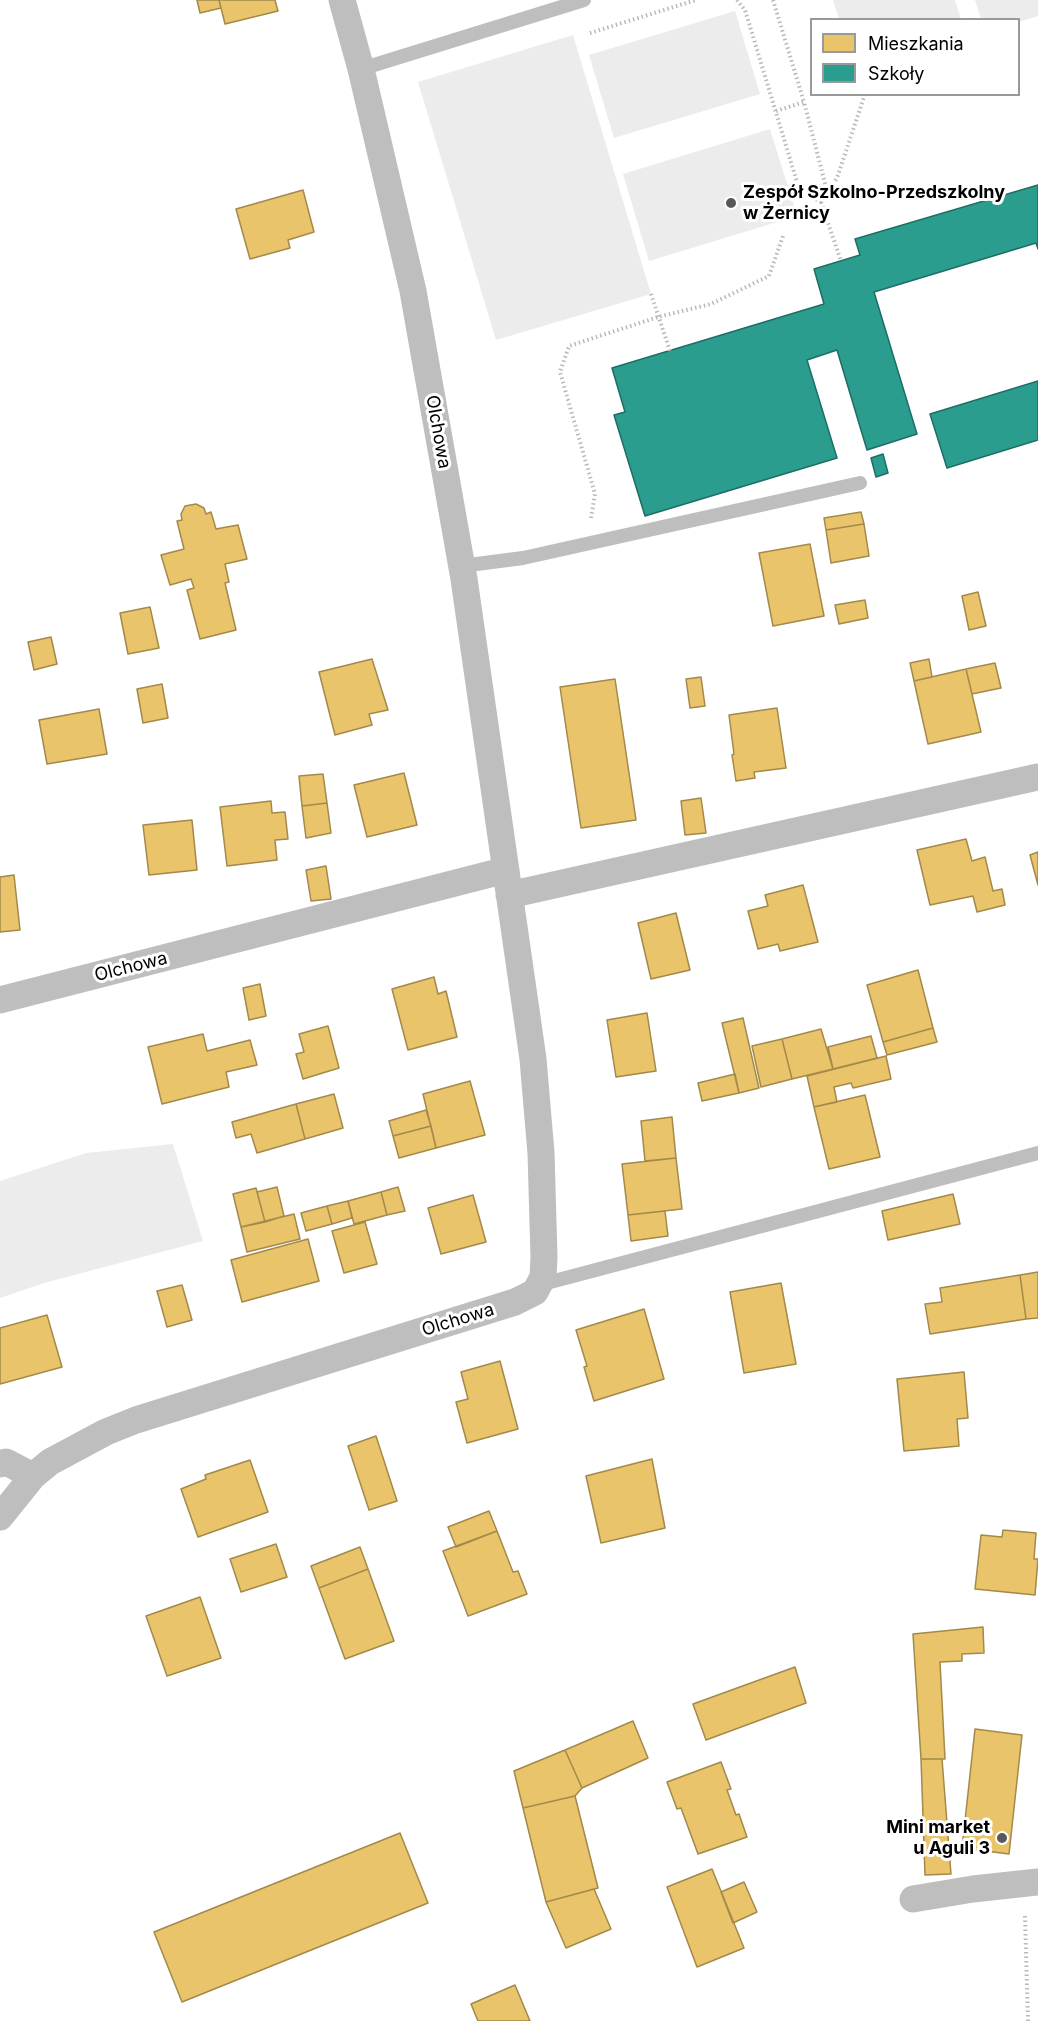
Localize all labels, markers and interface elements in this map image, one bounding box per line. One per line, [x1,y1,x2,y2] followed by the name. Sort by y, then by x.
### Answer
[810,18,1020,96] legend
[868,33,964,54] text: Mieszkania
[868,63,924,84] text: Szkoły
[743,182,1005,224] place label: Zespół Szkolno-Przedszkolny w Żernicy
[724,196,738,210] marker: Zespół Szkolno-Przedszkolny w Żernicy
[421,394,455,470] street label: Olchowa
[92,948,170,986] street label: Olchowa
[419,1299,497,1341] street label: Olchowa
[886,1817,990,1860] place label: Mini market u Aguli 3
[995,1831,1009,1845] marker: Mini market u Aguli 3

